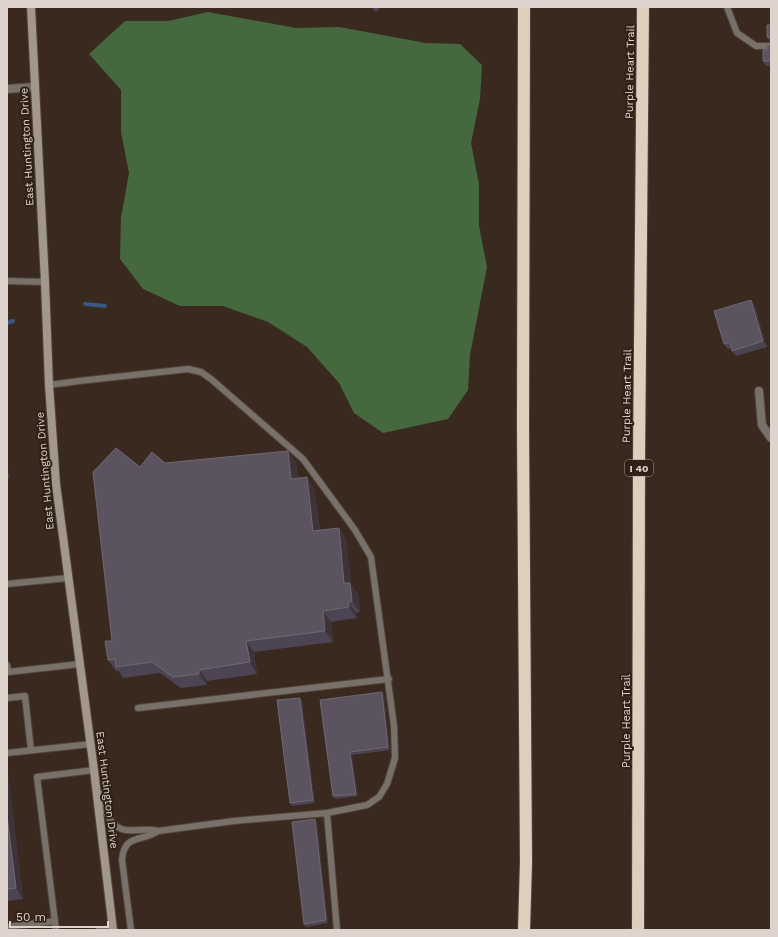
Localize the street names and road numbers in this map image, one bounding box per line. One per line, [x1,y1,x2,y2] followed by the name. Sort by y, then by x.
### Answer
[623,24,637,119] street label: Purple Heart Trail
[17,88,37,206] street label: East Huntington Drive
[620,348,634,443] street label: Purple Heart Trail
[33,412,57,530] street label: East Huntington Drive
[625,460,653,476] road number: I 40
[620,673,633,768] street label: Purple Heart Trail
[93,731,121,849] street label: East Huntington Drive

